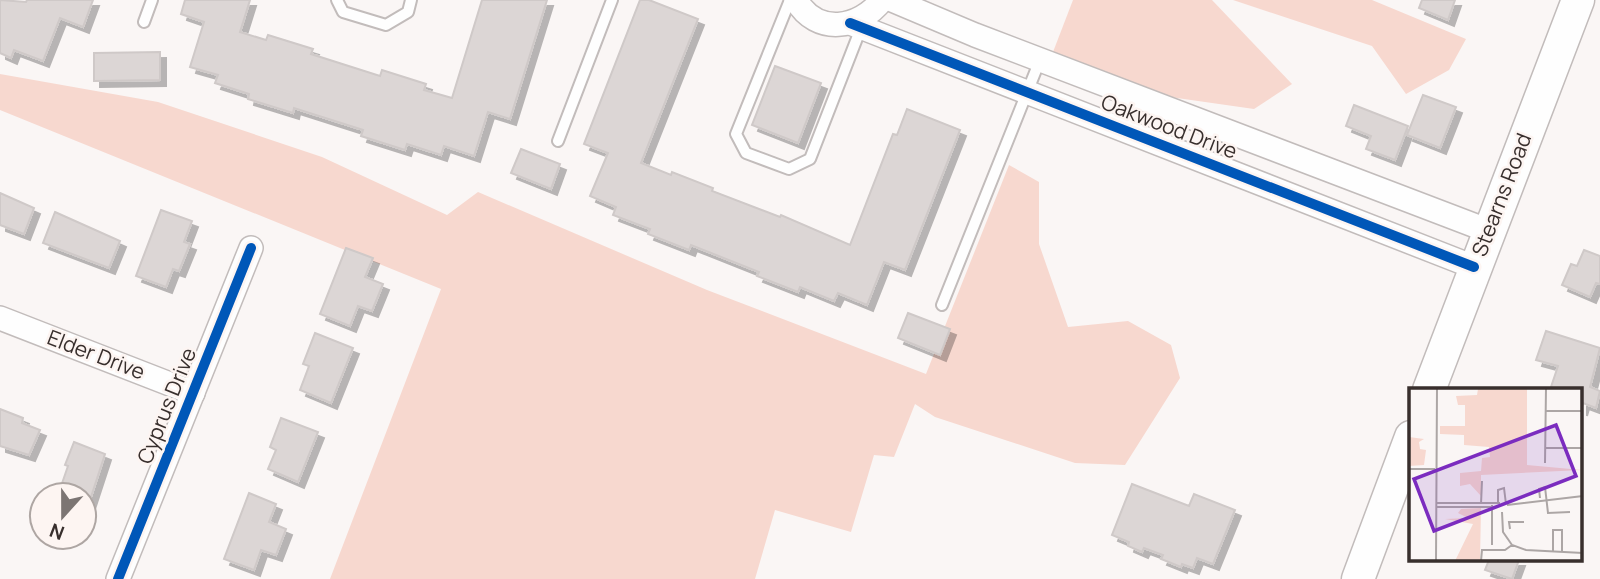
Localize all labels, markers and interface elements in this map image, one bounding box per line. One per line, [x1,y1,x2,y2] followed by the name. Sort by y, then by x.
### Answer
[1097,87,1241,165] street label: Oakwood Drive
[1465,129,1537,260] street label: Stearns Road
[44,323,149,385] street label: Elder Drive
[130,343,202,468] street label: Cyprus Drive
[1409,388,1582,562] inset map
[28,481,98,551] north arrow
[46,517,68,546] text: N

